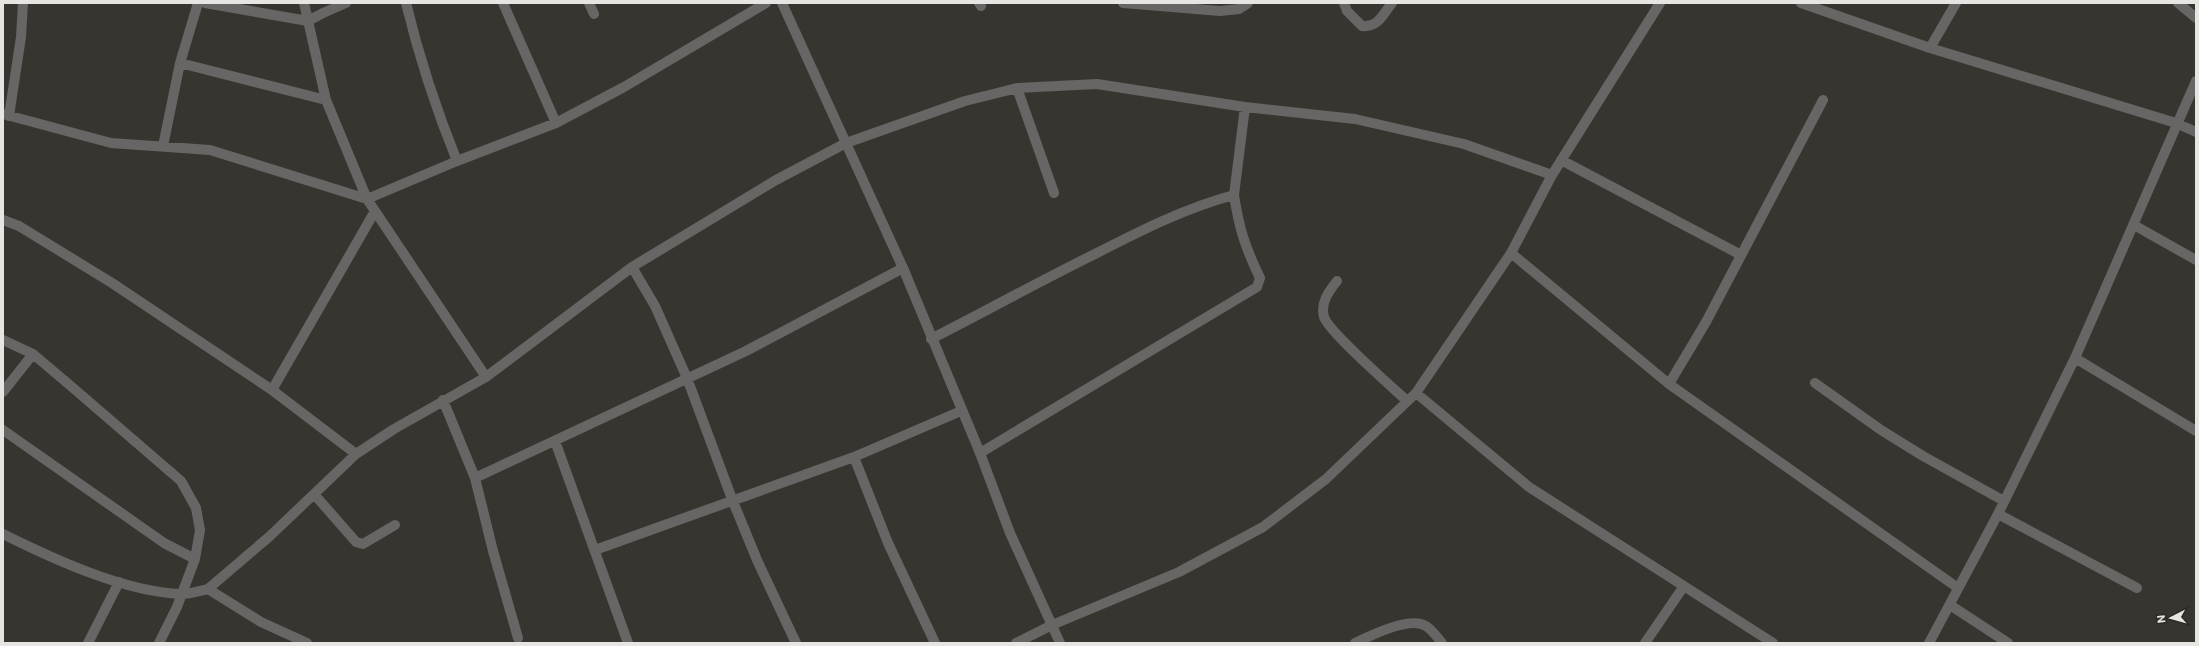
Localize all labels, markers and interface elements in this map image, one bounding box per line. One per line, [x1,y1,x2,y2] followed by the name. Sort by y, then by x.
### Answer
[2151,598,2191,638] north arrow
[2154,614,2167,624] text: N

